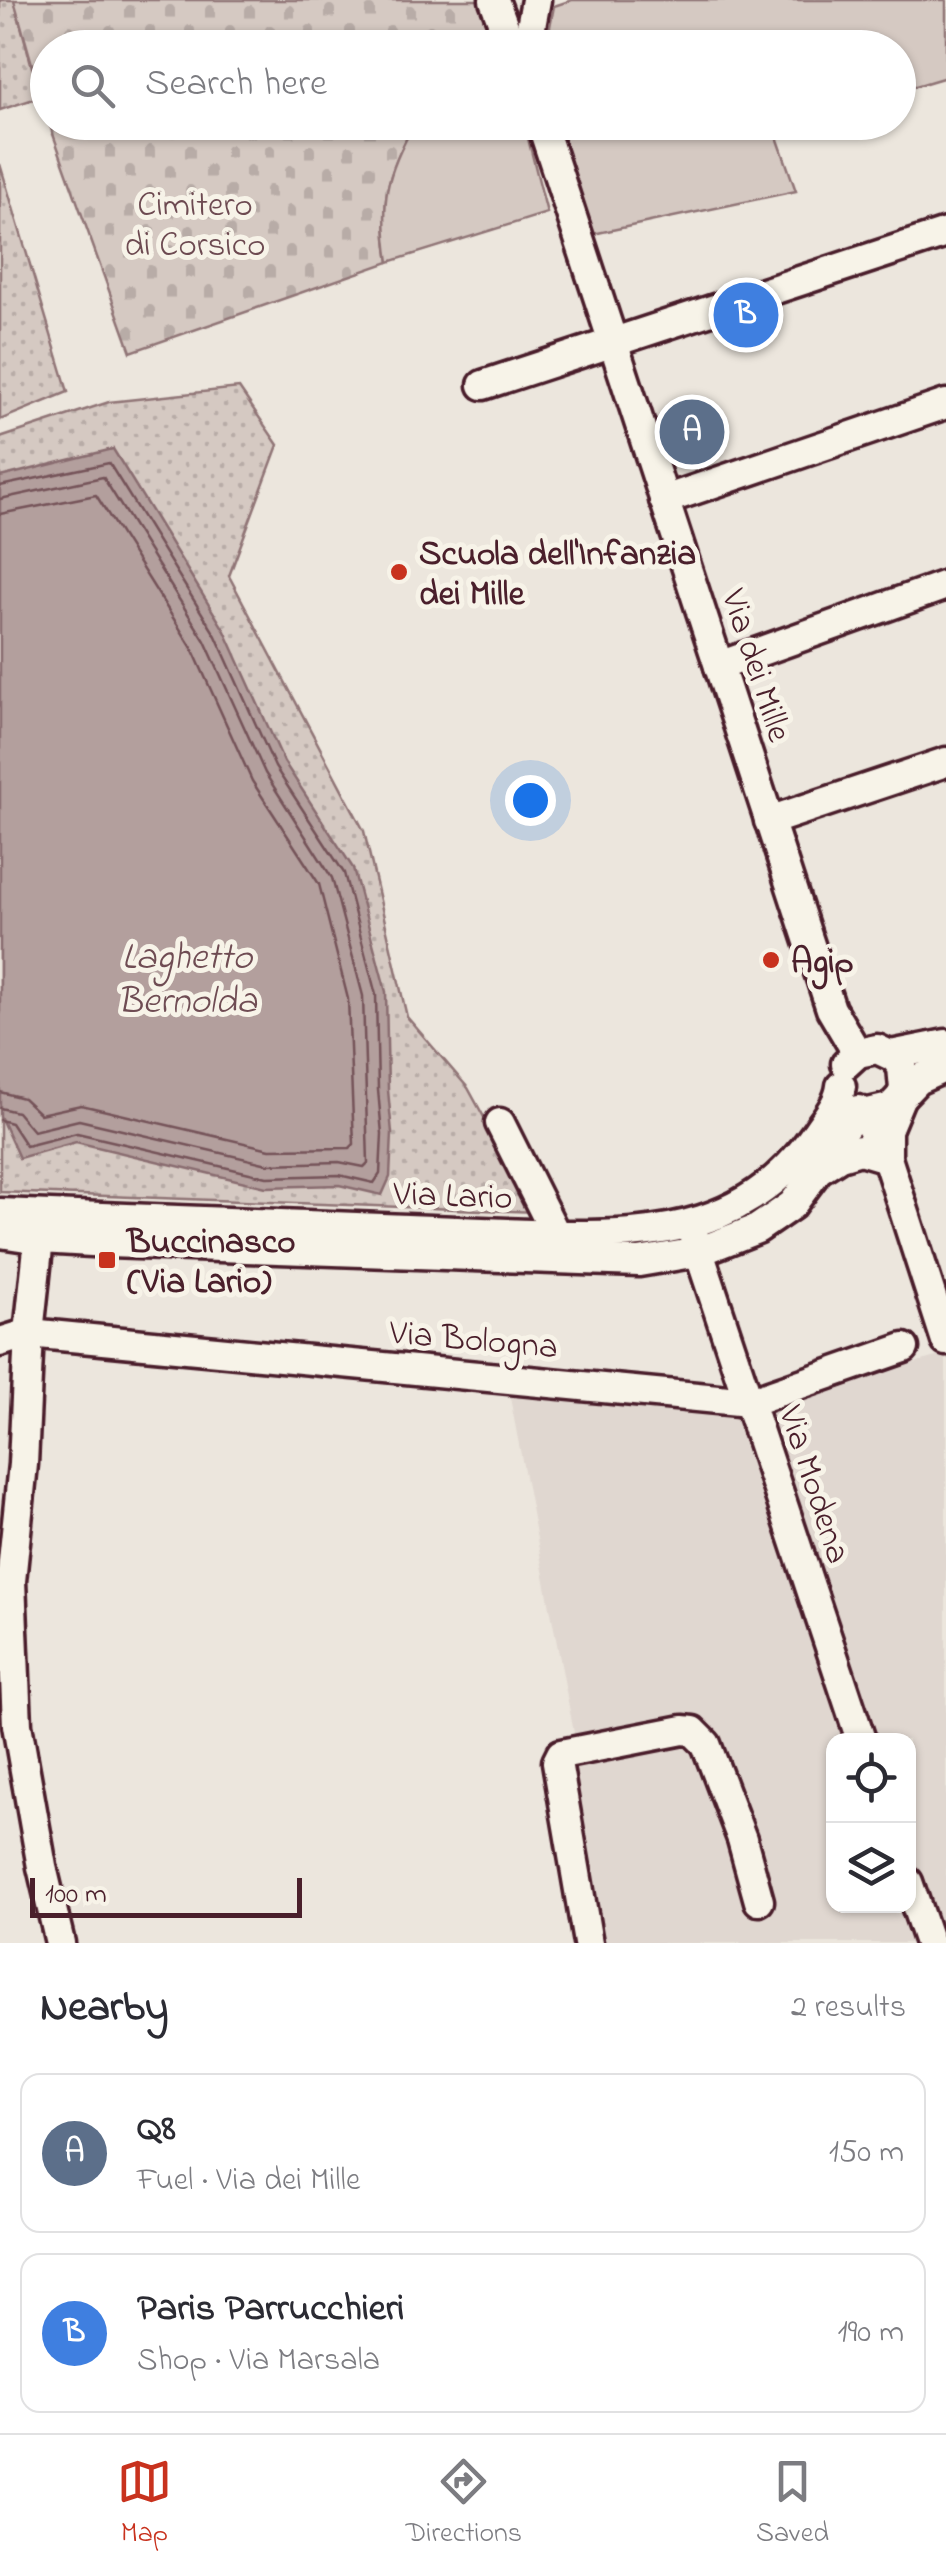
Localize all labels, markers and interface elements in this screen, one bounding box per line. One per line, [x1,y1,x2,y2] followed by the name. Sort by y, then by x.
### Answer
[30,30,916,140] search box
[145,57,327,113] text: Search here
[65,58,120,113] icon: search
[125,181,265,272] park label: Cimitero di Corsico
[714,278,778,352] pin: B
[660,394,724,470] pin: A
[419,530,696,621] place label: Scuola dell'Infanzia dei Mille
[388,561,410,583] marker: Scuola dell'Infanzia dei Mille
[706,582,803,749] street label: Via dei Mille
[505,775,556,826] your location
[117,931,257,1031] water label: Laghetto Bernolda
[791,938,854,990] place label: Agip
[760,949,782,971] marker: Agip
[391,1170,513,1225] street label: Via Lario
[125,1218,296,1309] place label: Buccinasco (Via Lario)
[96,1249,118,1271] marker: Buccinasco (Via Lario)
[386,1309,560,1374] street label: Via Bologna
[763,1399,862,1571] street label: Via Modena
[826,1733,916,1913] map controls
[826,1733,916,1823] button: locate
[826,1823,916,1913] button: layers
[30,1873,302,1918] scale bar
[45,1875,107,1916] text: 100 m
[40,1978,168,2039] text: Nearby
[791,1985,906,2032] text: 2 results
[137,2102,176,2158] text: Q8
[65,2130,84,2177] text: A
[829,2130,904,2177] text: 150 m
[137,2158,360,2205] text: Fuel · Via dei Mille
[137,2282,404,2338] text: Paris Parrucchieri
[64,2310,85,2357] text: B
[838,2310,904,2357] text: 190 m
[137,2338,380,2385] text: Shop · Via Marsala
[117,2454,172,2555] tab: Map
[406,2454,522,2555] tab: Directions
[756,2454,829,2555] tab: Saved

